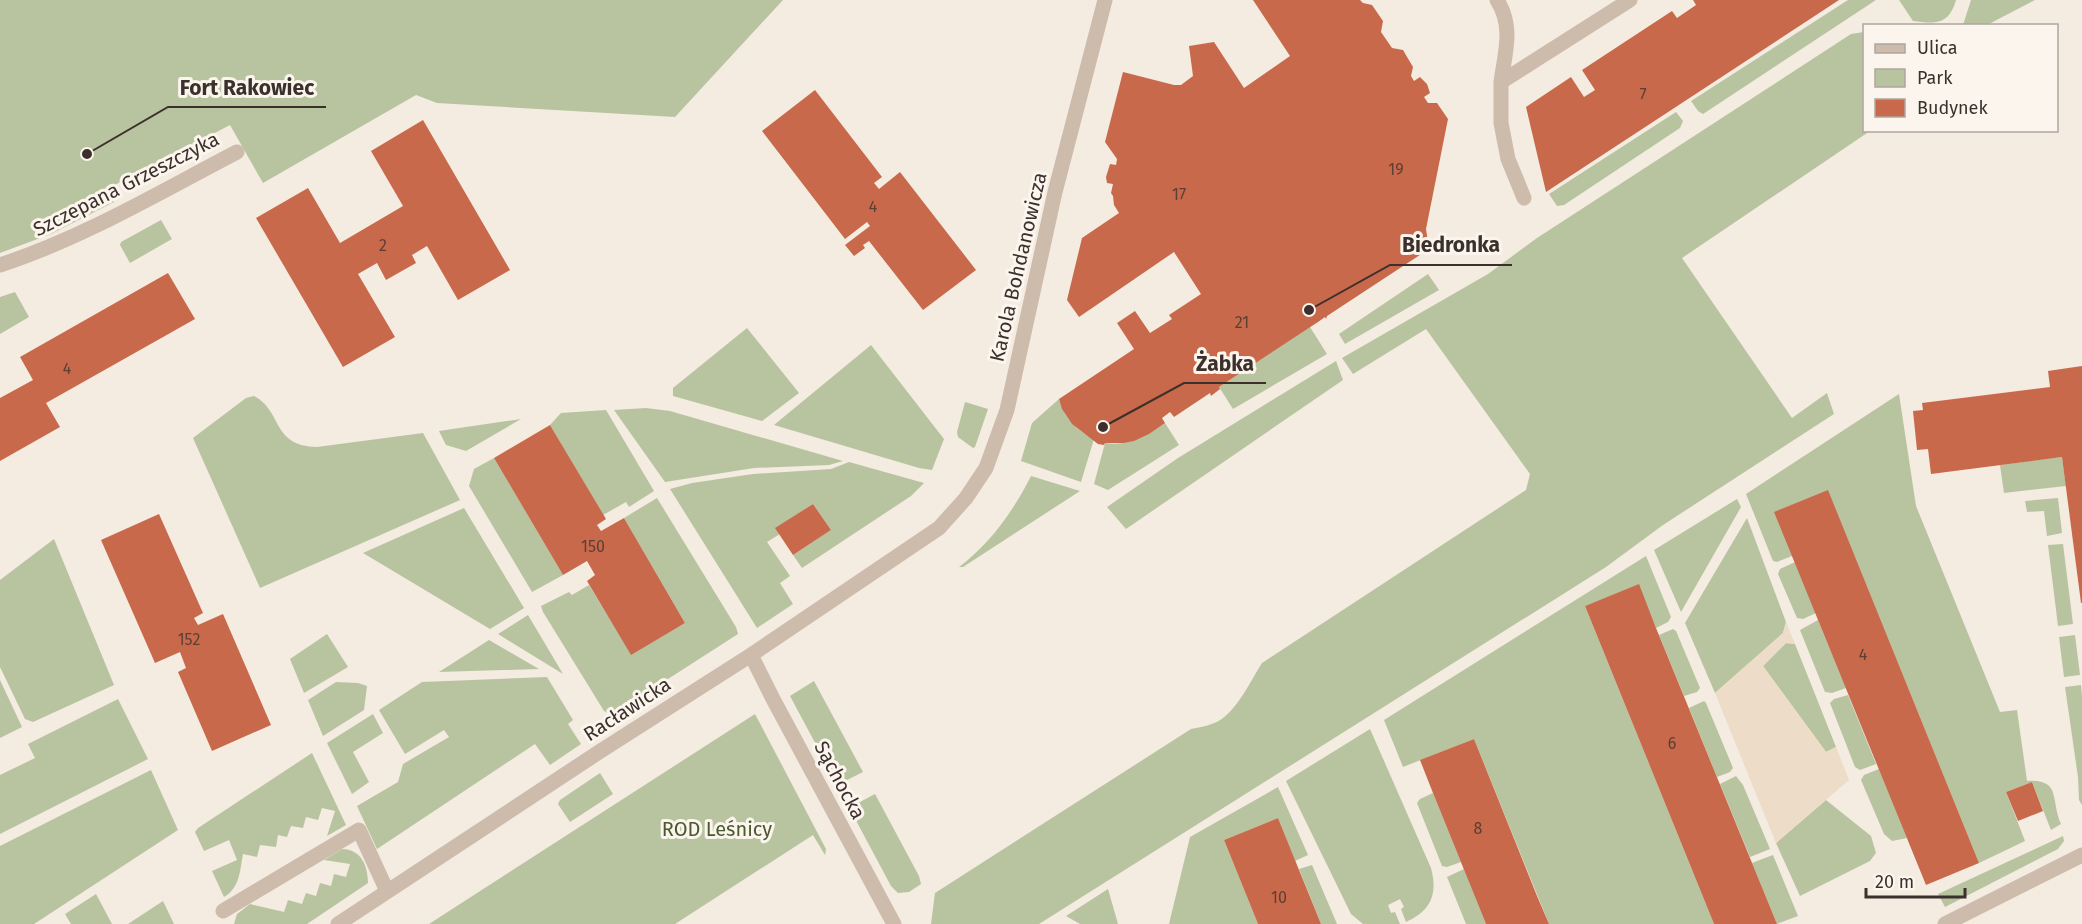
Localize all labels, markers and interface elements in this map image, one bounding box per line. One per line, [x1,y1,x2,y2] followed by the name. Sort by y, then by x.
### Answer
[1863,24,2058,132] legend
[1917,37,1957,59] text: Ulica
[1917,67,1953,89] text: Park
[168,68,326,107] callout: Fort Rakowiec
[180,75,314,101] text: Fort Rakowiec
[1639,85,1647,104] house number: 7
[1917,97,1988,119] text: Budynek
[29,127,223,241] street label: Szczepana Grzeszczyka
[1388,160,1404,179] house number: 19
[984,170,1052,364] street label: Karola Bohdanowicza
[1172,185,1186,204] house number: 17
[869,197,878,216] house number: 4
[1390,226,1512,265] callout: Biedronka
[1402,232,1500,258] text: Biedronka
[379,236,387,255] house number: 2
[1235,313,1249,332] house number: 21
[1184,344,1266,383] callout: Żabka
[1196,350,1254,377] text: Żabka
[63,359,72,378] house number: 4
[581,537,605,556] house number: 150
[178,630,200,649] house number: 152
[1859,645,1868,664] house number: 4
[579,672,675,746] street label: Racławicka
[1668,734,1676,753] house number: 6
[809,737,871,823] street label: Sąchocka
[662,817,772,841] park label: ROD Leśnicy
[1474,819,1483,838] house number: 8
[1866,861,1965,899] scale bar
[1875,871,1914,893] text: 20 m
[1271,888,1287,907] house number: 10

